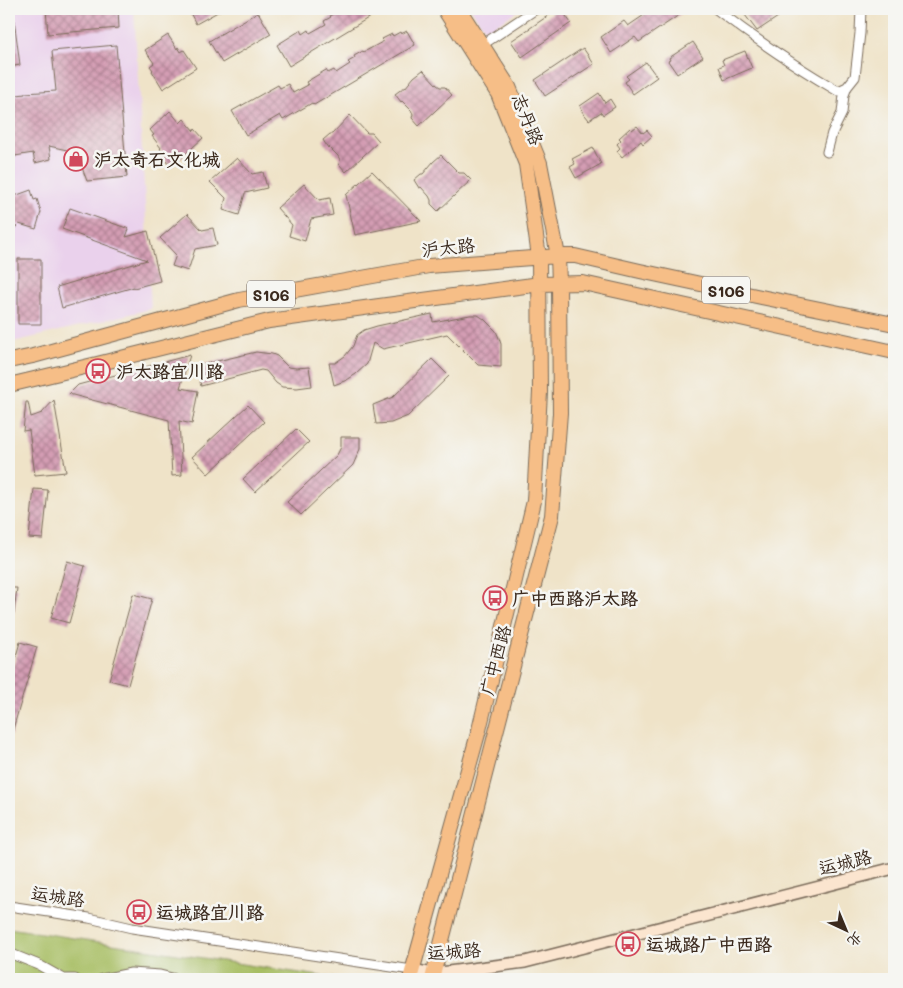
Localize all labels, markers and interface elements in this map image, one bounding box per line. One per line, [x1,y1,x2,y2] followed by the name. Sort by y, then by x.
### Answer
[507,89,549,149] street label: 志丹路
[63,146,89,172] shop icon: 沪太奇石文化城
[94,147,220,171] place label: 沪太奇石文化城
[420,232,476,262] street label: 沪太路
[702,276,750,304] road number: S106
[247,280,295,308] road number: S106
[85,358,111,384] bus stop icon: 沪太路宜川路
[116,359,224,383] place label: 沪太路宜川路
[482,585,508,611] bus stop icon: 广中西路沪太路
[512,586,638,610] place label: 广中西路沪太路
[474,622,516,698] street label: 广中西路
[816,844,874,880] street label: 运城路
[30,880,86,912] street label: 运城路
[126,899,152,925] bus stop icon: 运城路宜川路
[156,900,264,924] place label: 运城路宜川路
[820,906,870,956] north arrow
[844,928,867,951] text: 北
[615,931,641,957] bus stop icon: 运城路广中西路
[646,932,772,956] place label: 运城路广中西路
[426,937,482,965] street label: 运城路

